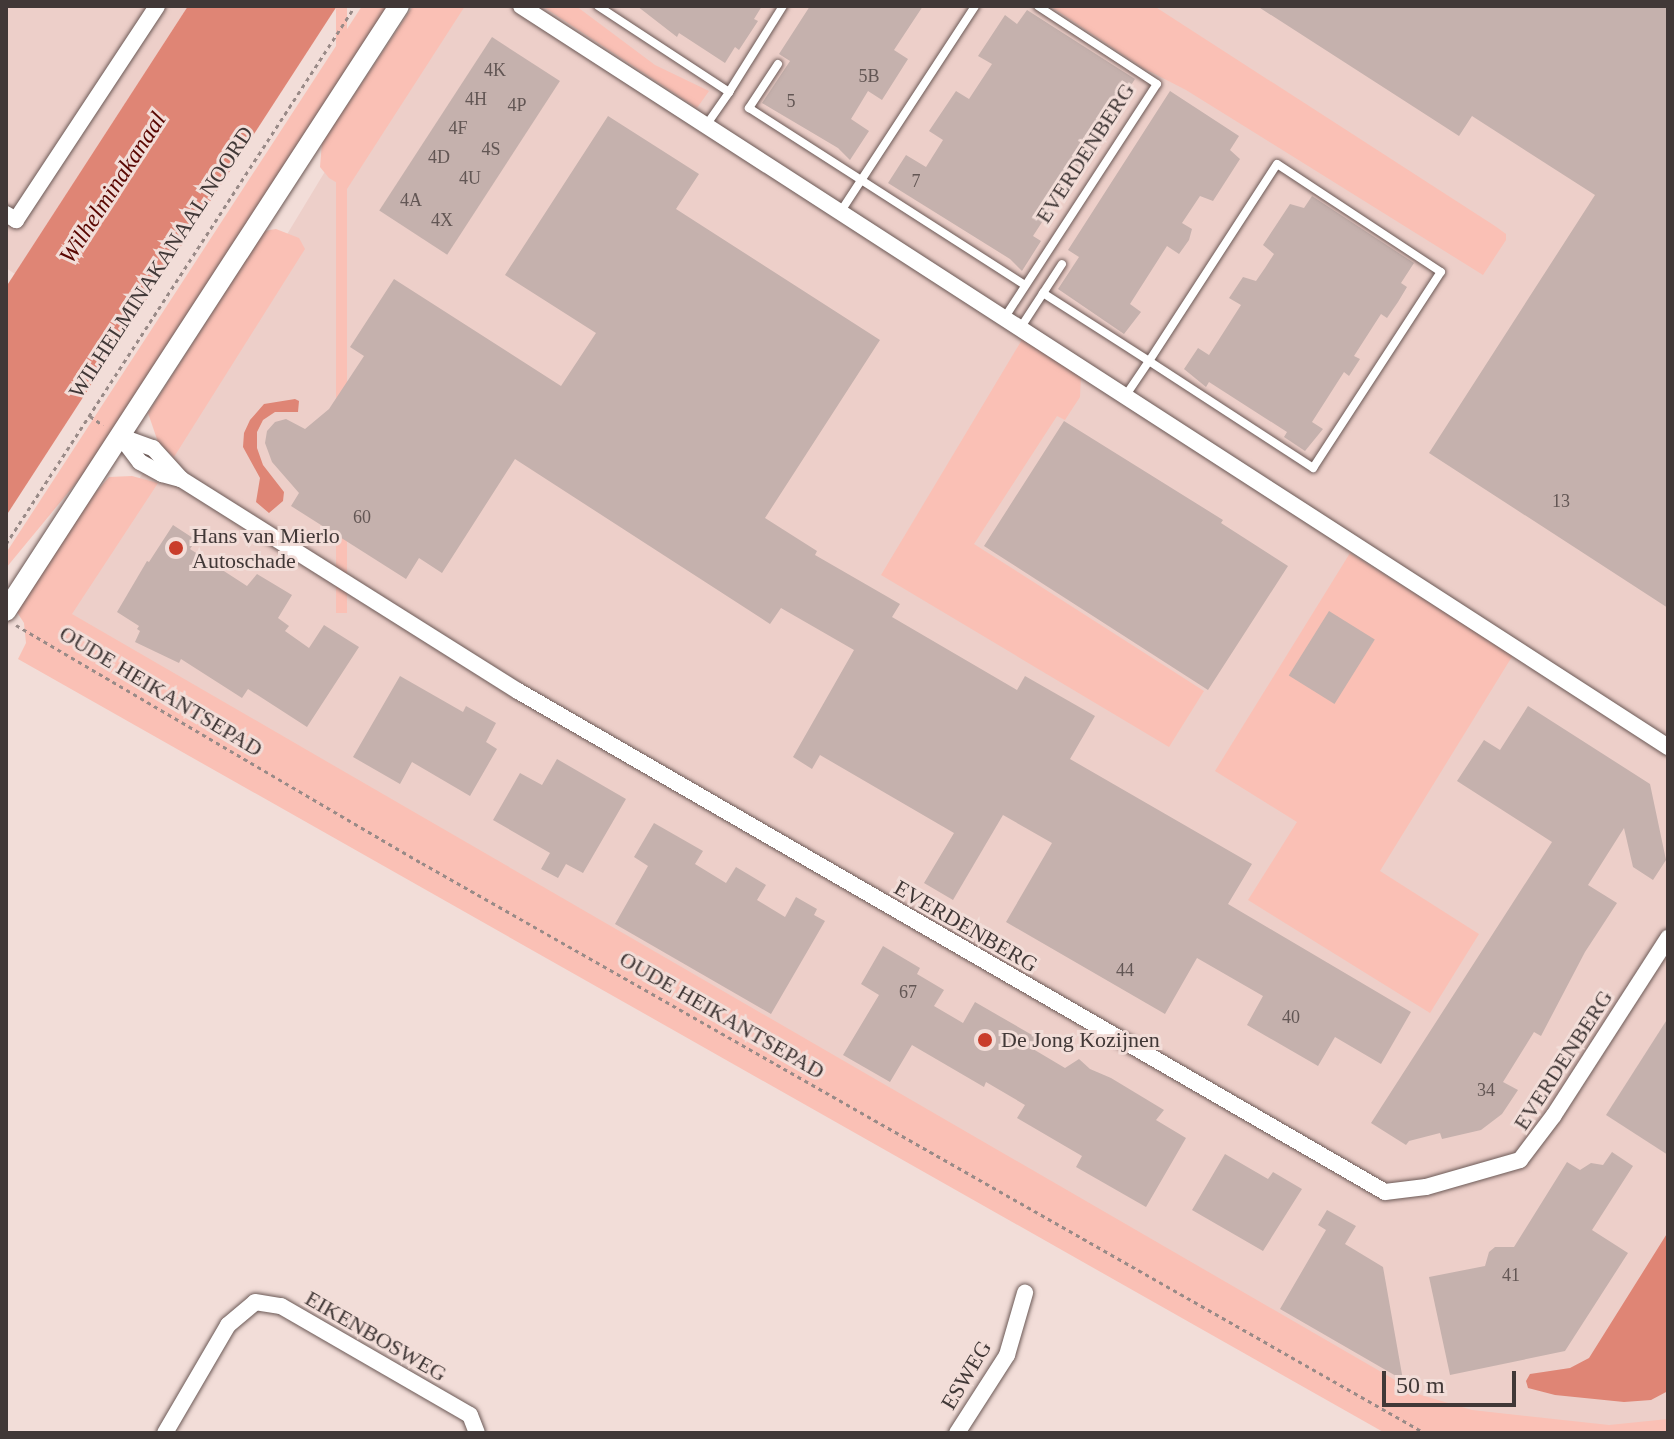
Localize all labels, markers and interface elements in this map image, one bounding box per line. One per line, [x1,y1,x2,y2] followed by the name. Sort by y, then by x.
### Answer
[484,59,506,81] house number: 4K
[858,65,880,87] house number: 5B
[1030,78,1140,228] street label: EVERDENBERG
[465,88,487,110] house number: 4H
[786,90,796,112] house number: 5
[507,94,527,116] house number: 4P
[53,107,173,269] water label: Wilhelminakanaal
[448,117,468,139] house number: 4F
[63,121,259,403] street label: WILHELMINAKANAAL NOORD
[481,138,501,160] house number: 4S
[428,146,450,168] house number: 4D
[459,167,481,189] house number: 4U
[912,170,920,192] house number: 7
[400,189,422,211] house number: 4A
[431,209,453,231] house number: 4X
[1552,490,1570,512] house number: 13
[353,506,371,528] house number: 60
[192,522,340,574] place label: Hans van Mierlo Autoschade
[167,539,185,557] marker: Hans van Mierlo Autoschade
[55,620,267,762] street label: OUDE HEIKANTSEPAD
[890,874,1042,978] street label: EVERDENBERG
[615,946,829,1084] street label: OUDE HEIKANTSEPAD
[1116,959,1134,981] house number: 44
[899,981,917,1003] house number: 67
[1508,985,1618,1135] street label: EVERDENBERG
[1282,1006,1300,1028] house number: 40
[1001,1027,1160,1053] place label: De Jong Kozijnen
[976,1031,994,1049] marker: De Jong Kozijnen
[1477,1079,1495,1101] house number: 34
[1502,1264,1520,1286] house number: 41
[301,1285,451,1387] street label: EIKENBOSWEG
[935,1336,997,1414] street label: ESWEG
[1386,1355,1520,1405] scale bar
[1396,1372,1445,1398] text: 50 m

